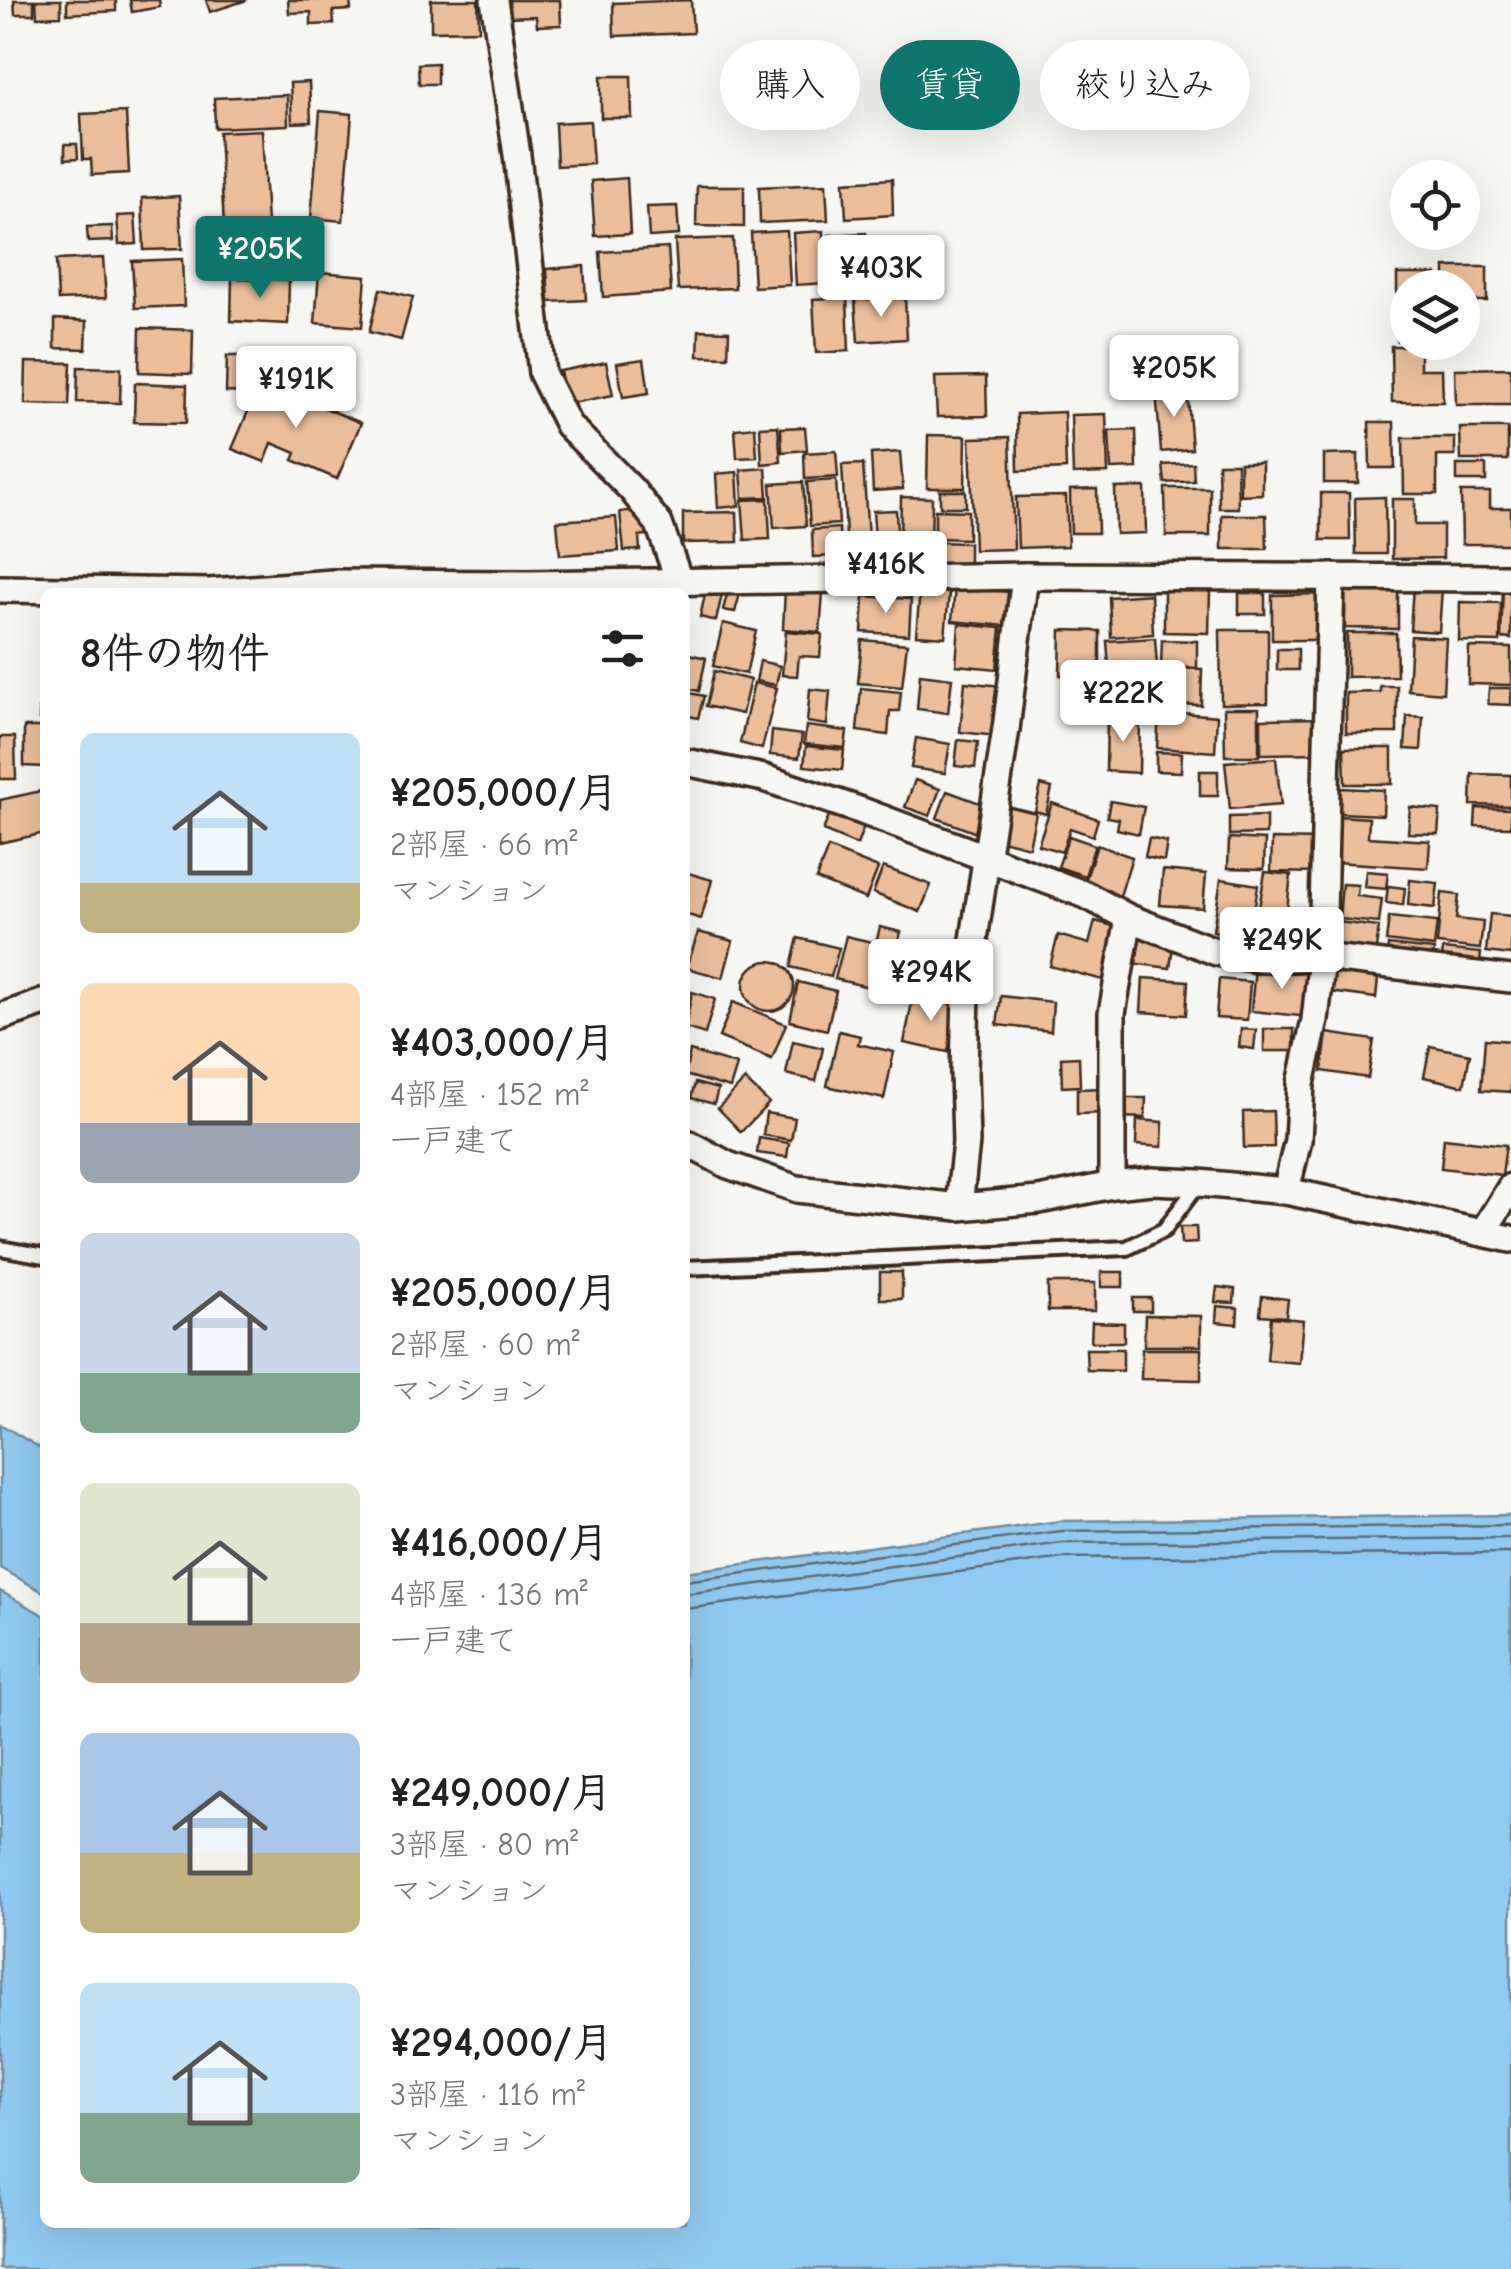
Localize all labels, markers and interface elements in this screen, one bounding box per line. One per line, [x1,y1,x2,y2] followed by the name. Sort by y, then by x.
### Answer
[720,40,860,130] chip: 購入
[880,40,1020,130] chip: 賃貸
[1040,40,1250,130] chip: 絞り込み
[1390,160,1480,360] map controls
[1390,160,1480,250] button: locate
[190,216,330,301] pin: ¥205K
[218,230,303,267] text: ¥205K
[811,235,951,320] pin: ¥403K
[840,249,922,286] text: ¥403K
[1390,270,1480,360] button: layers
[1104,335,1244,420] pin: ¥205K
[226,346,366,431] pin: ¥191K
[1132,349,1217,386] text: ¥205K
[258,360,334,397] text: ¥191K
[816,531,956,616] pin: ¥416K
[847,545,925,582] text: ¥416K
[595,621,650,676] icon: filters
[80,629,270,678] text: 8件の物件
[1053,660,1193,745] pin: ¥222K
[1082,674,1164,711] text: ¥222K
[390,768,618,817] text: ¥205,000/月
[160,773,280,893] icon: home
[390,826,578,863] text: 2部屋 · 66 m²
[390,872,549,909] text: マンション
[1212,907,1352,992] pin: ¥249K
[1242,921,1322,958] text: ¥249K
[861,939,1001,1024] pin: ¥294K
[890,953,972,990] text: ¥294K
[390,1018,616,1067] text: ¥403,000/月
[160,1023,280,1143] icon: home
[390,1076,588,1113] text: 4部屋 · 152 m²
[390,1122,518,1159] text: 一戸建て
[390,1268,618,1317] text: ¥205,000/月
[160,1273,280,1393] icon: home
[390,1326,580,1363] text: 2部屋 · 60 m²
[390,1372,549,1409] text: マンション
[390,1518,609,1567] text: ¥416,000/月
[160,1523,280,1643] icon: home
[390,1576,588,1613] text: 4部屋 · 136 m²
[390,1622,518,1659] text: 一戸建て
[390,1768,612,1817] text: ¥249,000/月
[160,1773,280,1893] icon: home
[390,1826,578,1863] text: 3部屋 · 80 m²
[390,1872,549,1909] text: マンション
[390,2018,614,2067] text: ¥294,000/月
[160,2023,280,2143] icon: home
[390,2076,585,2113] text: 3部屋 · 116 m²
[390,2122,549,2159] text: マンション

